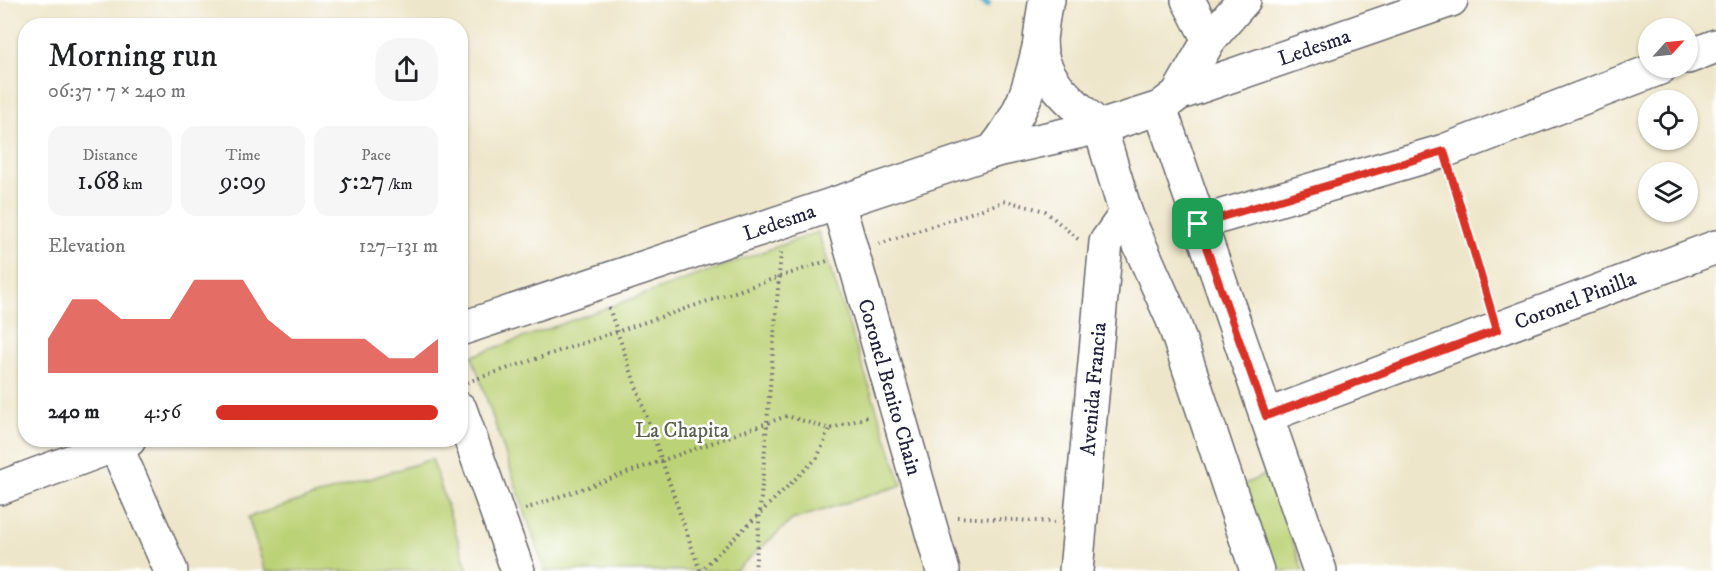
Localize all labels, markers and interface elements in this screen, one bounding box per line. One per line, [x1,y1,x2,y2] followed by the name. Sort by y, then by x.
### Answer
[1638,18,1698,78] north arrow
[1638,18,1698,222] map controls
[1275,23,1354,72] street label: Ledesma
[48,36,217,77] text: Morning run
[375,38,438,101] button: share
[48,79,186,104] text: 06:37 · 7 × 240 m
[1638,90,1698,150] button: locate
[82,145,138,165] text: Distance
[226,145,260,165] text: Time
[361,145,391,165] text: Pace
[1638,162,1698,222] button: layers
[77,165,119,198] text: 1.68
[220,165,266,198] text: 9:09
[339,165,385,198] text: 5:27
[119,174,143,194] text: km
[385,174,413,194] text: /km
[740,198,819,247] street label: Ledesma
[1172,198,1223,249] pin
[1181,207,1214,240] icon: arrive
[48,234,125,259] text: Elevation
[359,234,438,259] text: 127–131 m
[1511,266,1640,336] street label: Coronel Pinilla
[851,296,927,479] street label: Coronel Benito Chain
[1075,321,1113,457] street label: Avenida Francia
[48,400,99,425] text: 240 m
[144,400,181,425] text: 4:56
[635,418,729,444] park label: La Chapita

